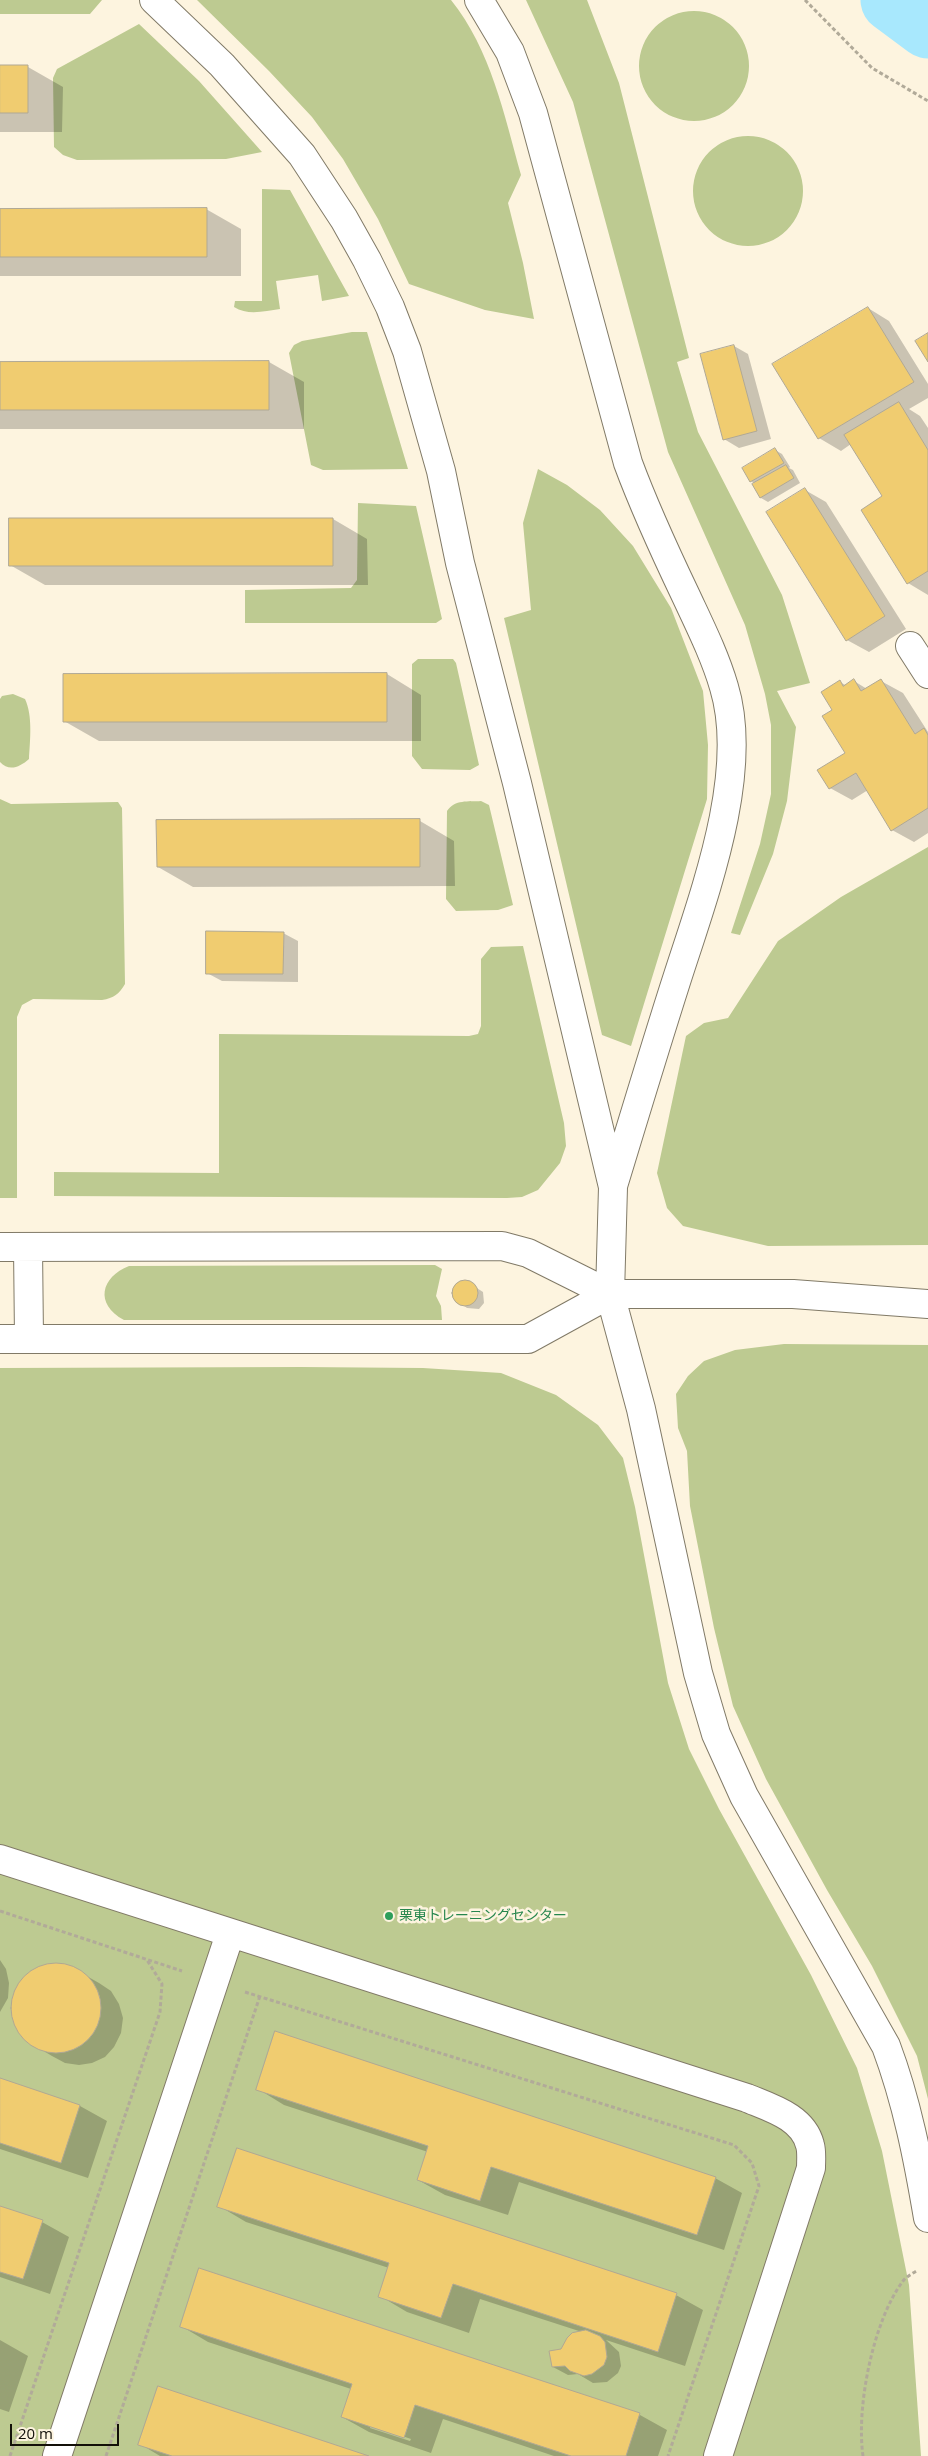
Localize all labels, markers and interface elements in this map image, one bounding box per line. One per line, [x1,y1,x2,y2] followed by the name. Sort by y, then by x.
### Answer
[399,1908,567,1924] place label: 栗東トレーニングセンター
[383,1910,395,1922] marker: 栗東トレーニングセンター
[12,2414,121,2446] scale bar
[18,2423,53,2443] text: 20 m

